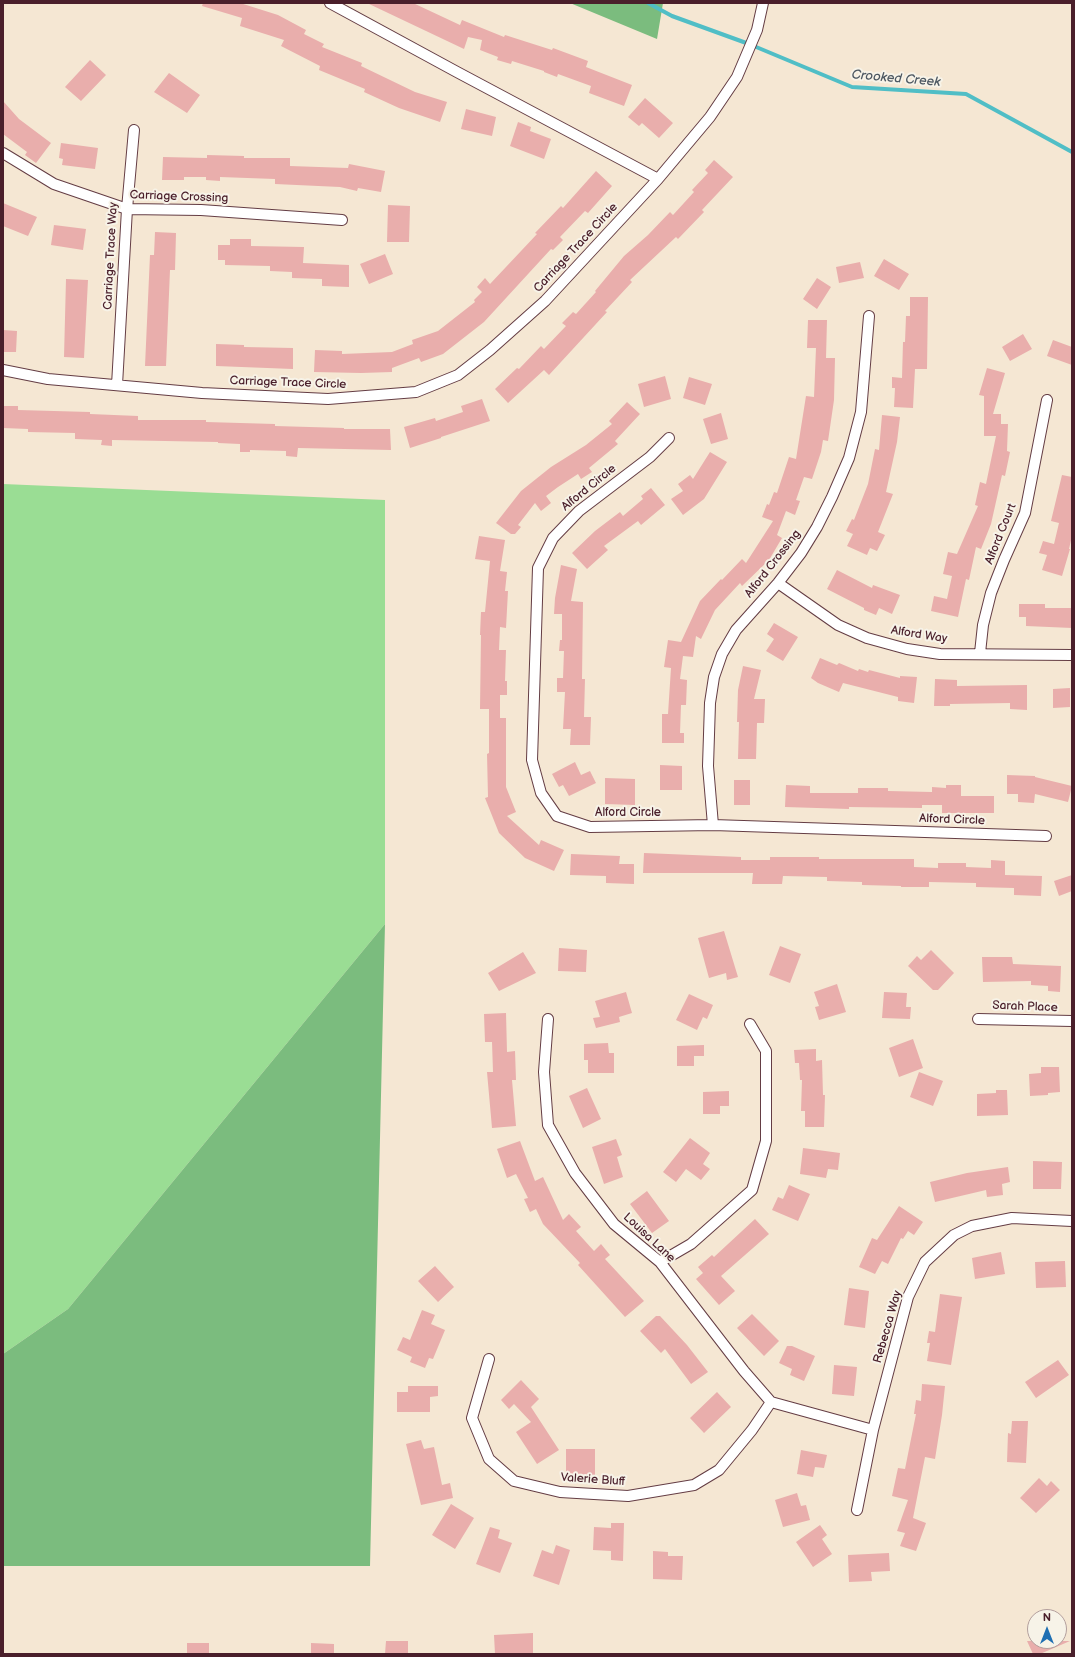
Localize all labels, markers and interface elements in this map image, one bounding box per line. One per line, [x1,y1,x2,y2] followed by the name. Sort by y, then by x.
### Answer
[851,67,941,91] water label: Crooked Creek
[129,188,229,206] street label: Carriage Crossing
[531,200,621,296] street label: Carriage Trace Circle
[101,202,121,310] street label: Carriage Trace Way
[229,374,347,392] street label: Carriage Trace Circle
[559,462,619,514] street label: Alford Circle
[982,501,1020,567] street label: Alford Court
[742,527,804,601] street label: Alford Crossing
[890,623,948,647] street label: Alford Way
[595,806,661,820] street label: Alford Circle
[919,812,985,828] street label: Alford Circle
[992,999,1058,1015] street label: Sarah Place
[620,1210,678,1266] street label: Louisa Lane
[871,1289,905,1365] street label: Rebecca Way
[560,1471,626,1489] street label: Valerie Bluff
[1027,1609,1067,1649] north arrow
[1043,1611,1051,1624] text: N

